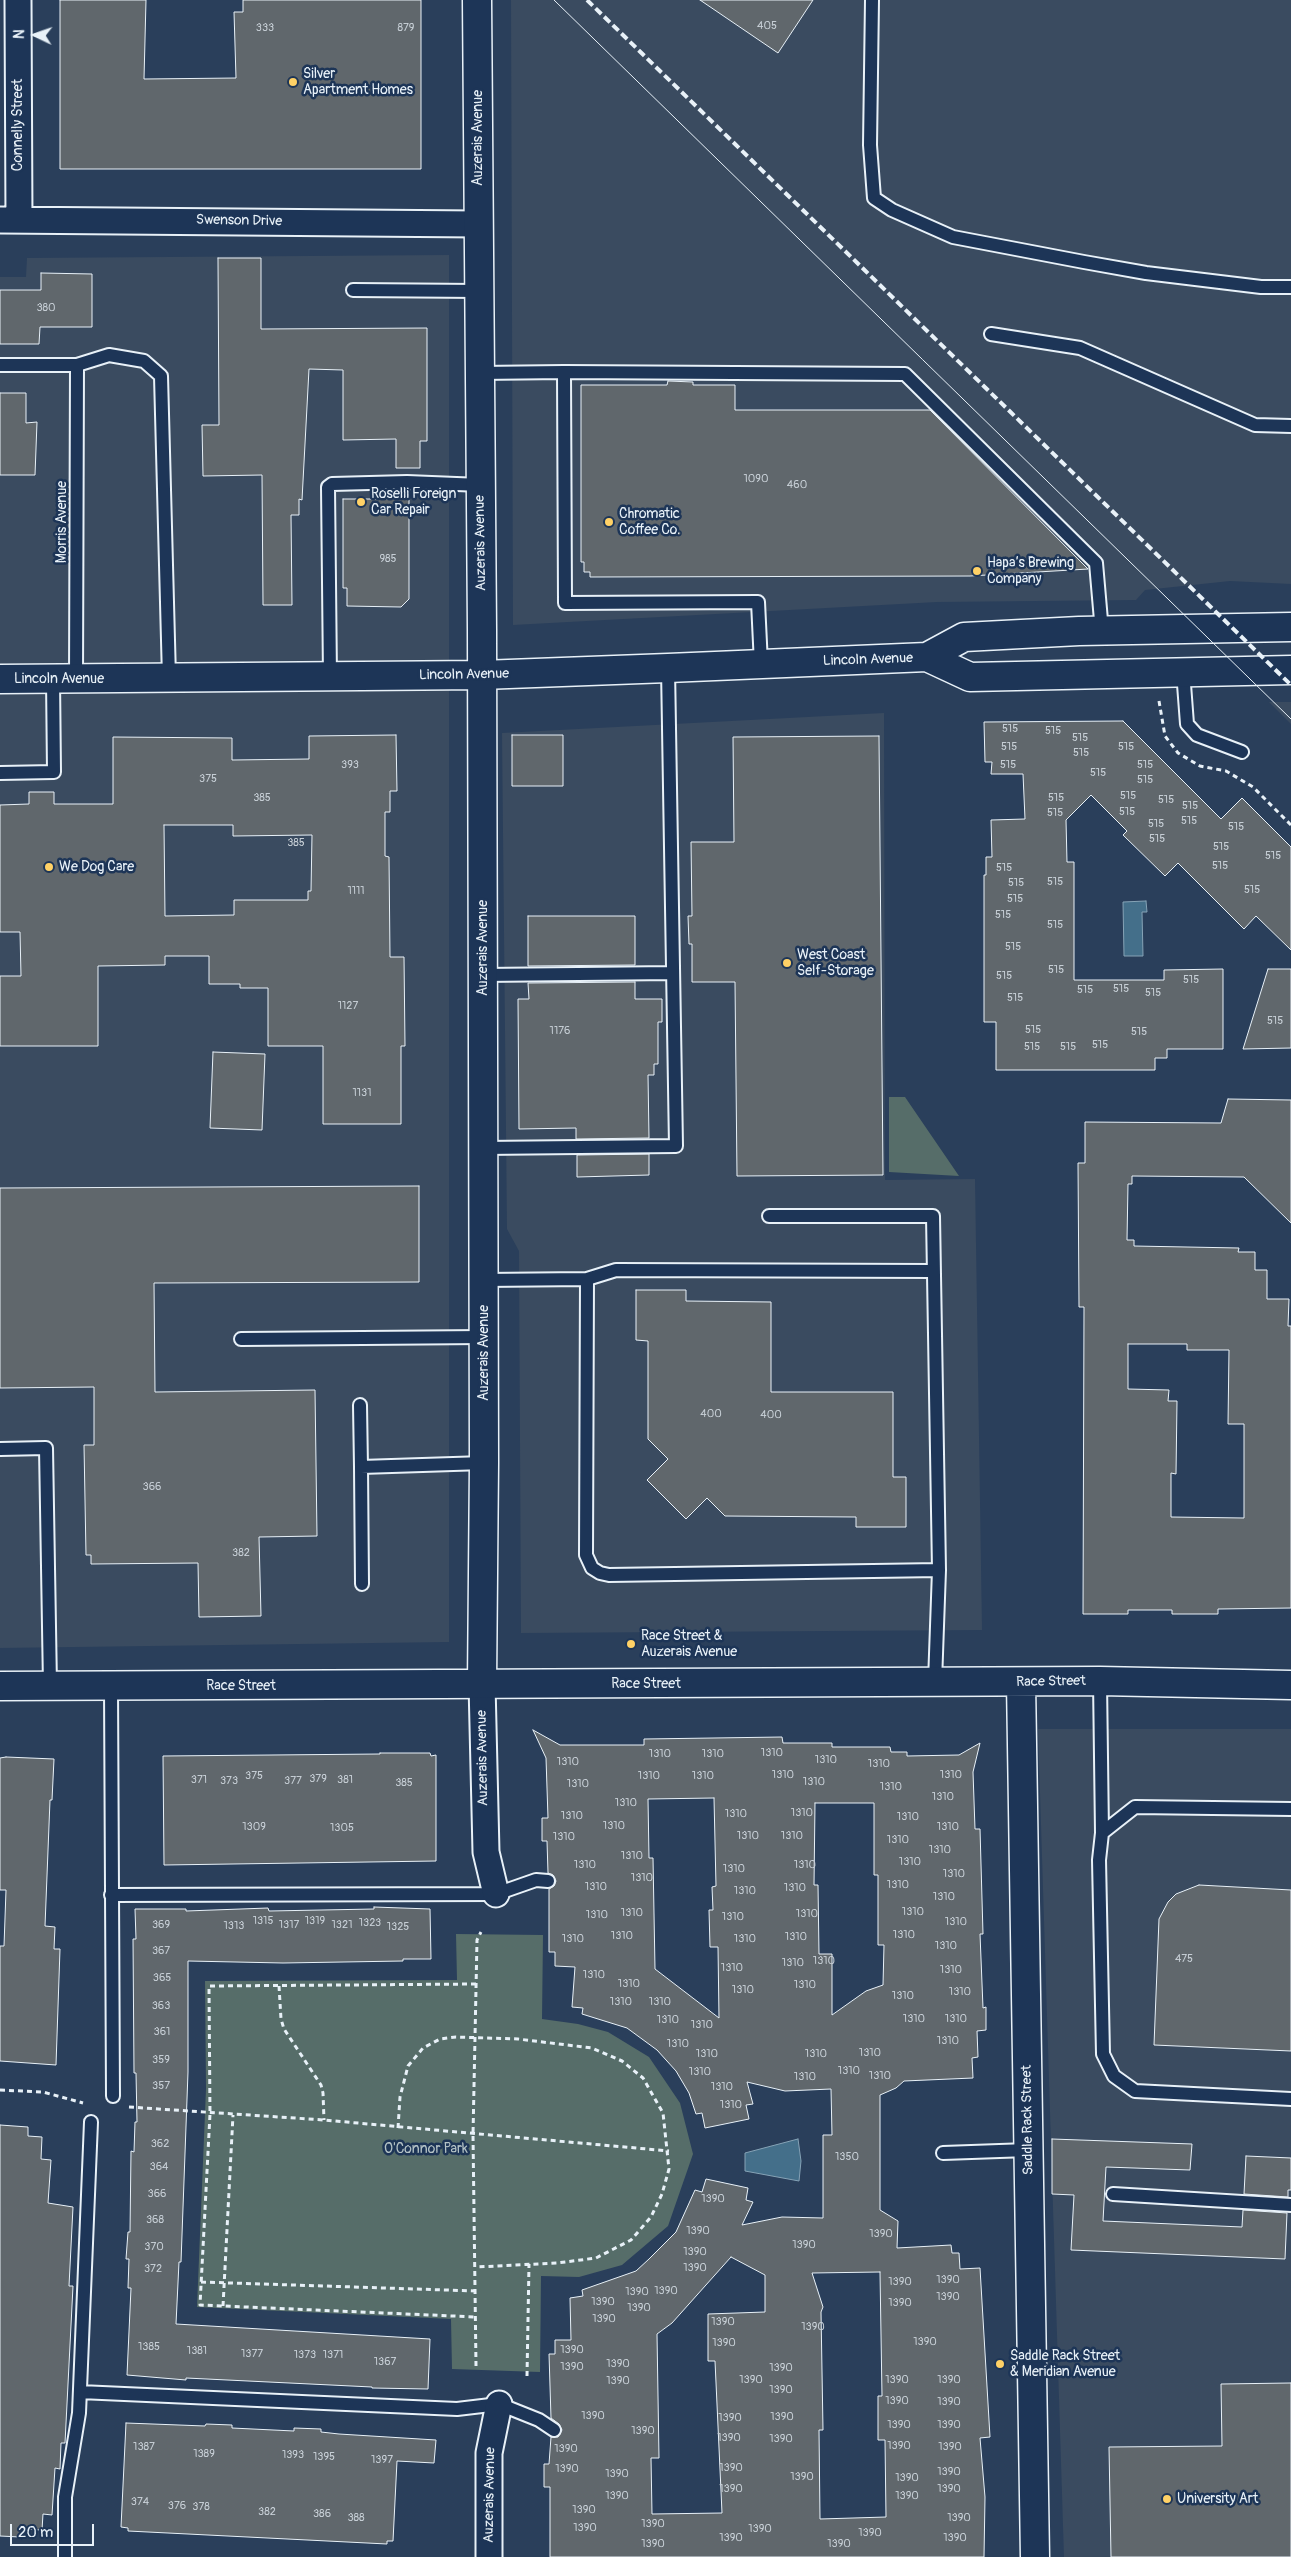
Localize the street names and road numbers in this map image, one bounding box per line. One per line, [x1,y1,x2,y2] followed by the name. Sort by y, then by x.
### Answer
[10,79,26,171] street label: Connelly Street
[470,90,486,186] street label: Auzerais Avenue
[196,212,282,230] street label: Swenson Drive
[54,481,70,563] street label: Morris Avenue
[472,495,490,591] street label: Auzerais Avenue
[823,650,913,670] street label: Lincoln Avenue
[419,666,509,684] street label: Lincoln Avenue
[14,671,104,687] street label: Lincoln Avenue
[475,900,491,996] street label: Auzerais Avenue
[476,1305,492,1401] street label: Auzerais Avenue
[1016,1673,1086,1691] street label: Race Street
[611,1676,681,1692] street label: Race Street
[206,1678,276,1694] street label: Race Street
[474,1710,492,1806] street label: Auzerais Avenue
[1019,2065,1037,2175] street label: Saddle Rack Street
[481,2447,499,2543] street label: Auzerais Avenue

